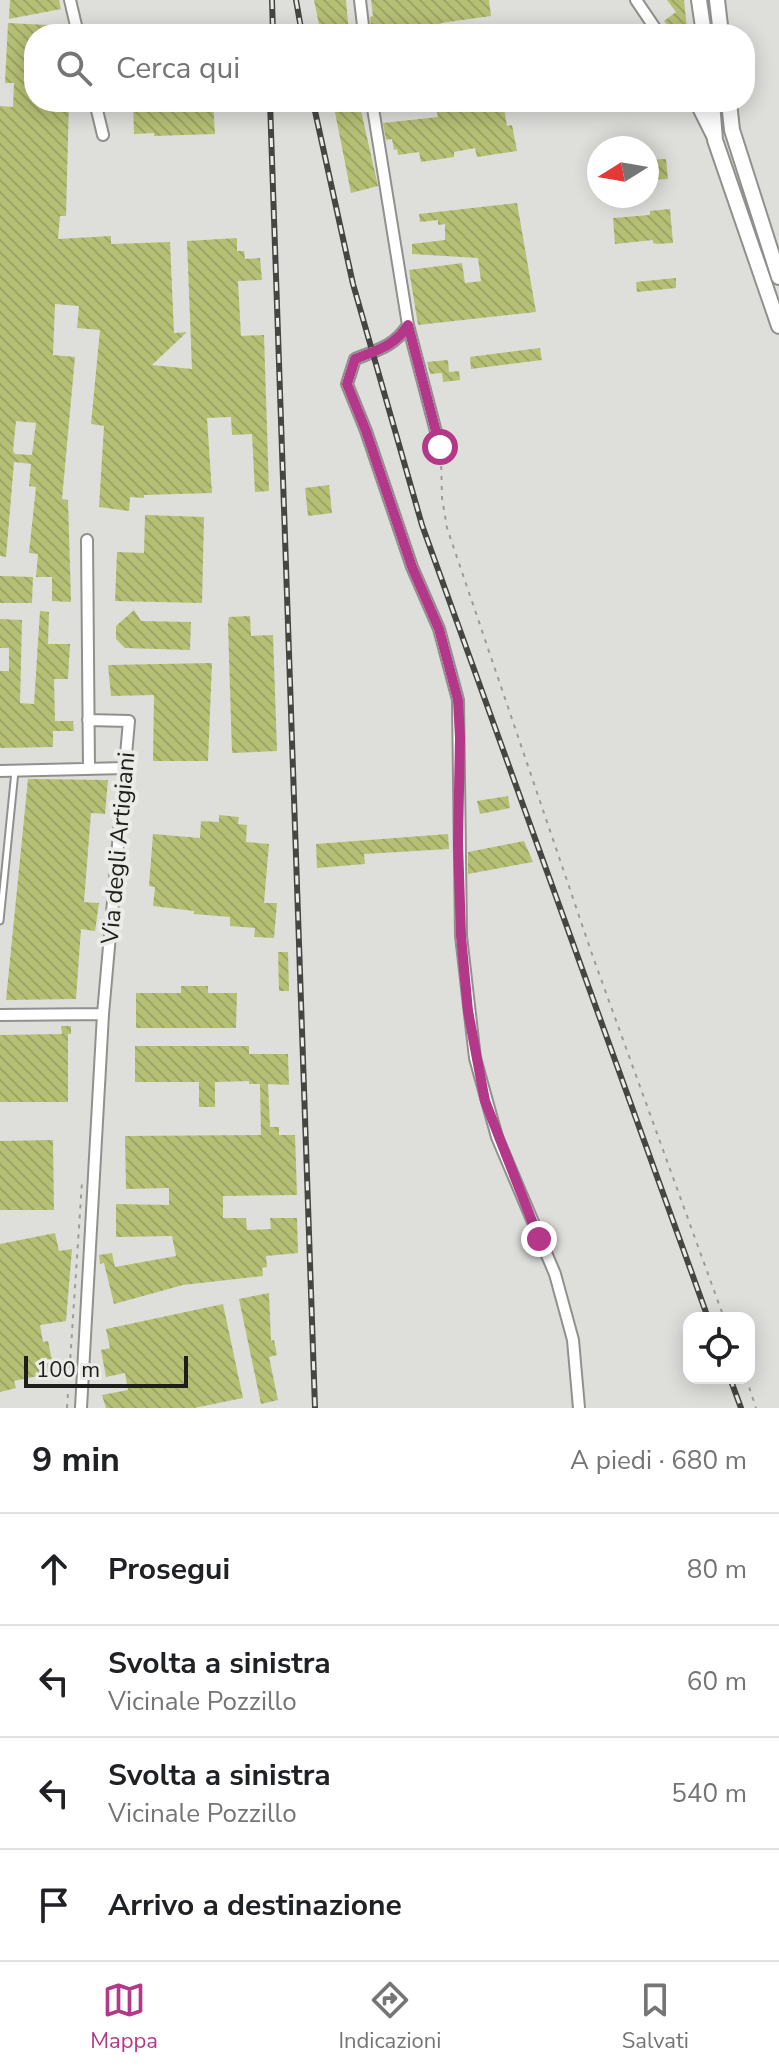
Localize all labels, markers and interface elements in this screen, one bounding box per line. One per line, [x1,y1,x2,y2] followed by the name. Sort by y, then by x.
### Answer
[24,24,755,112] search box
[52,46,96,90] icon: search
[116,48,240,89] text: Cerca qui
[587,136,659,208] north arrow
[422,429,458,465] route start
[94,751,142,946] street label: Via degli Artigiani
[521,1221,557,1257] route end
[683,1312,755,1384] map controls
[683,1312,755,1384] button: locate
[24,1352,188,1388] scale bar
[36,1355,100,1385] text: 100 m
[32,1437,120,1483] text: 9 min
[570,1443,747,1478] text: A piedi · 680 m
[32,1547,76,1591] icon: ahead
[108,1549,230,1590] text: Prosegui
[687,1552,747,1587] text: 80 m
[108,1643,331,1684] text: Svolta a sinistra
[32,1659,76,1703] icon: left
[687,1664,747,1699] text: 60 m
[108,1684,297,1719] text: Vicinale Pozzillo
[108,1755,331,1796] text: Svolta a sinistra
[32,1771,76,1815] icon: left
[671,1776,747,1811] text: 540 m
[108,1796,297,1831] text: Vicinale Pozzillo
[32,1883,76,1927] icon: arrive
[108,1885,402,1926] text: Arrivo a destinazione
[90,1978,158,2056] tab: Mappa
[338,1978,441,2056] tab: Indicazioni
[622,1978,689,2056] tab: Salvati

